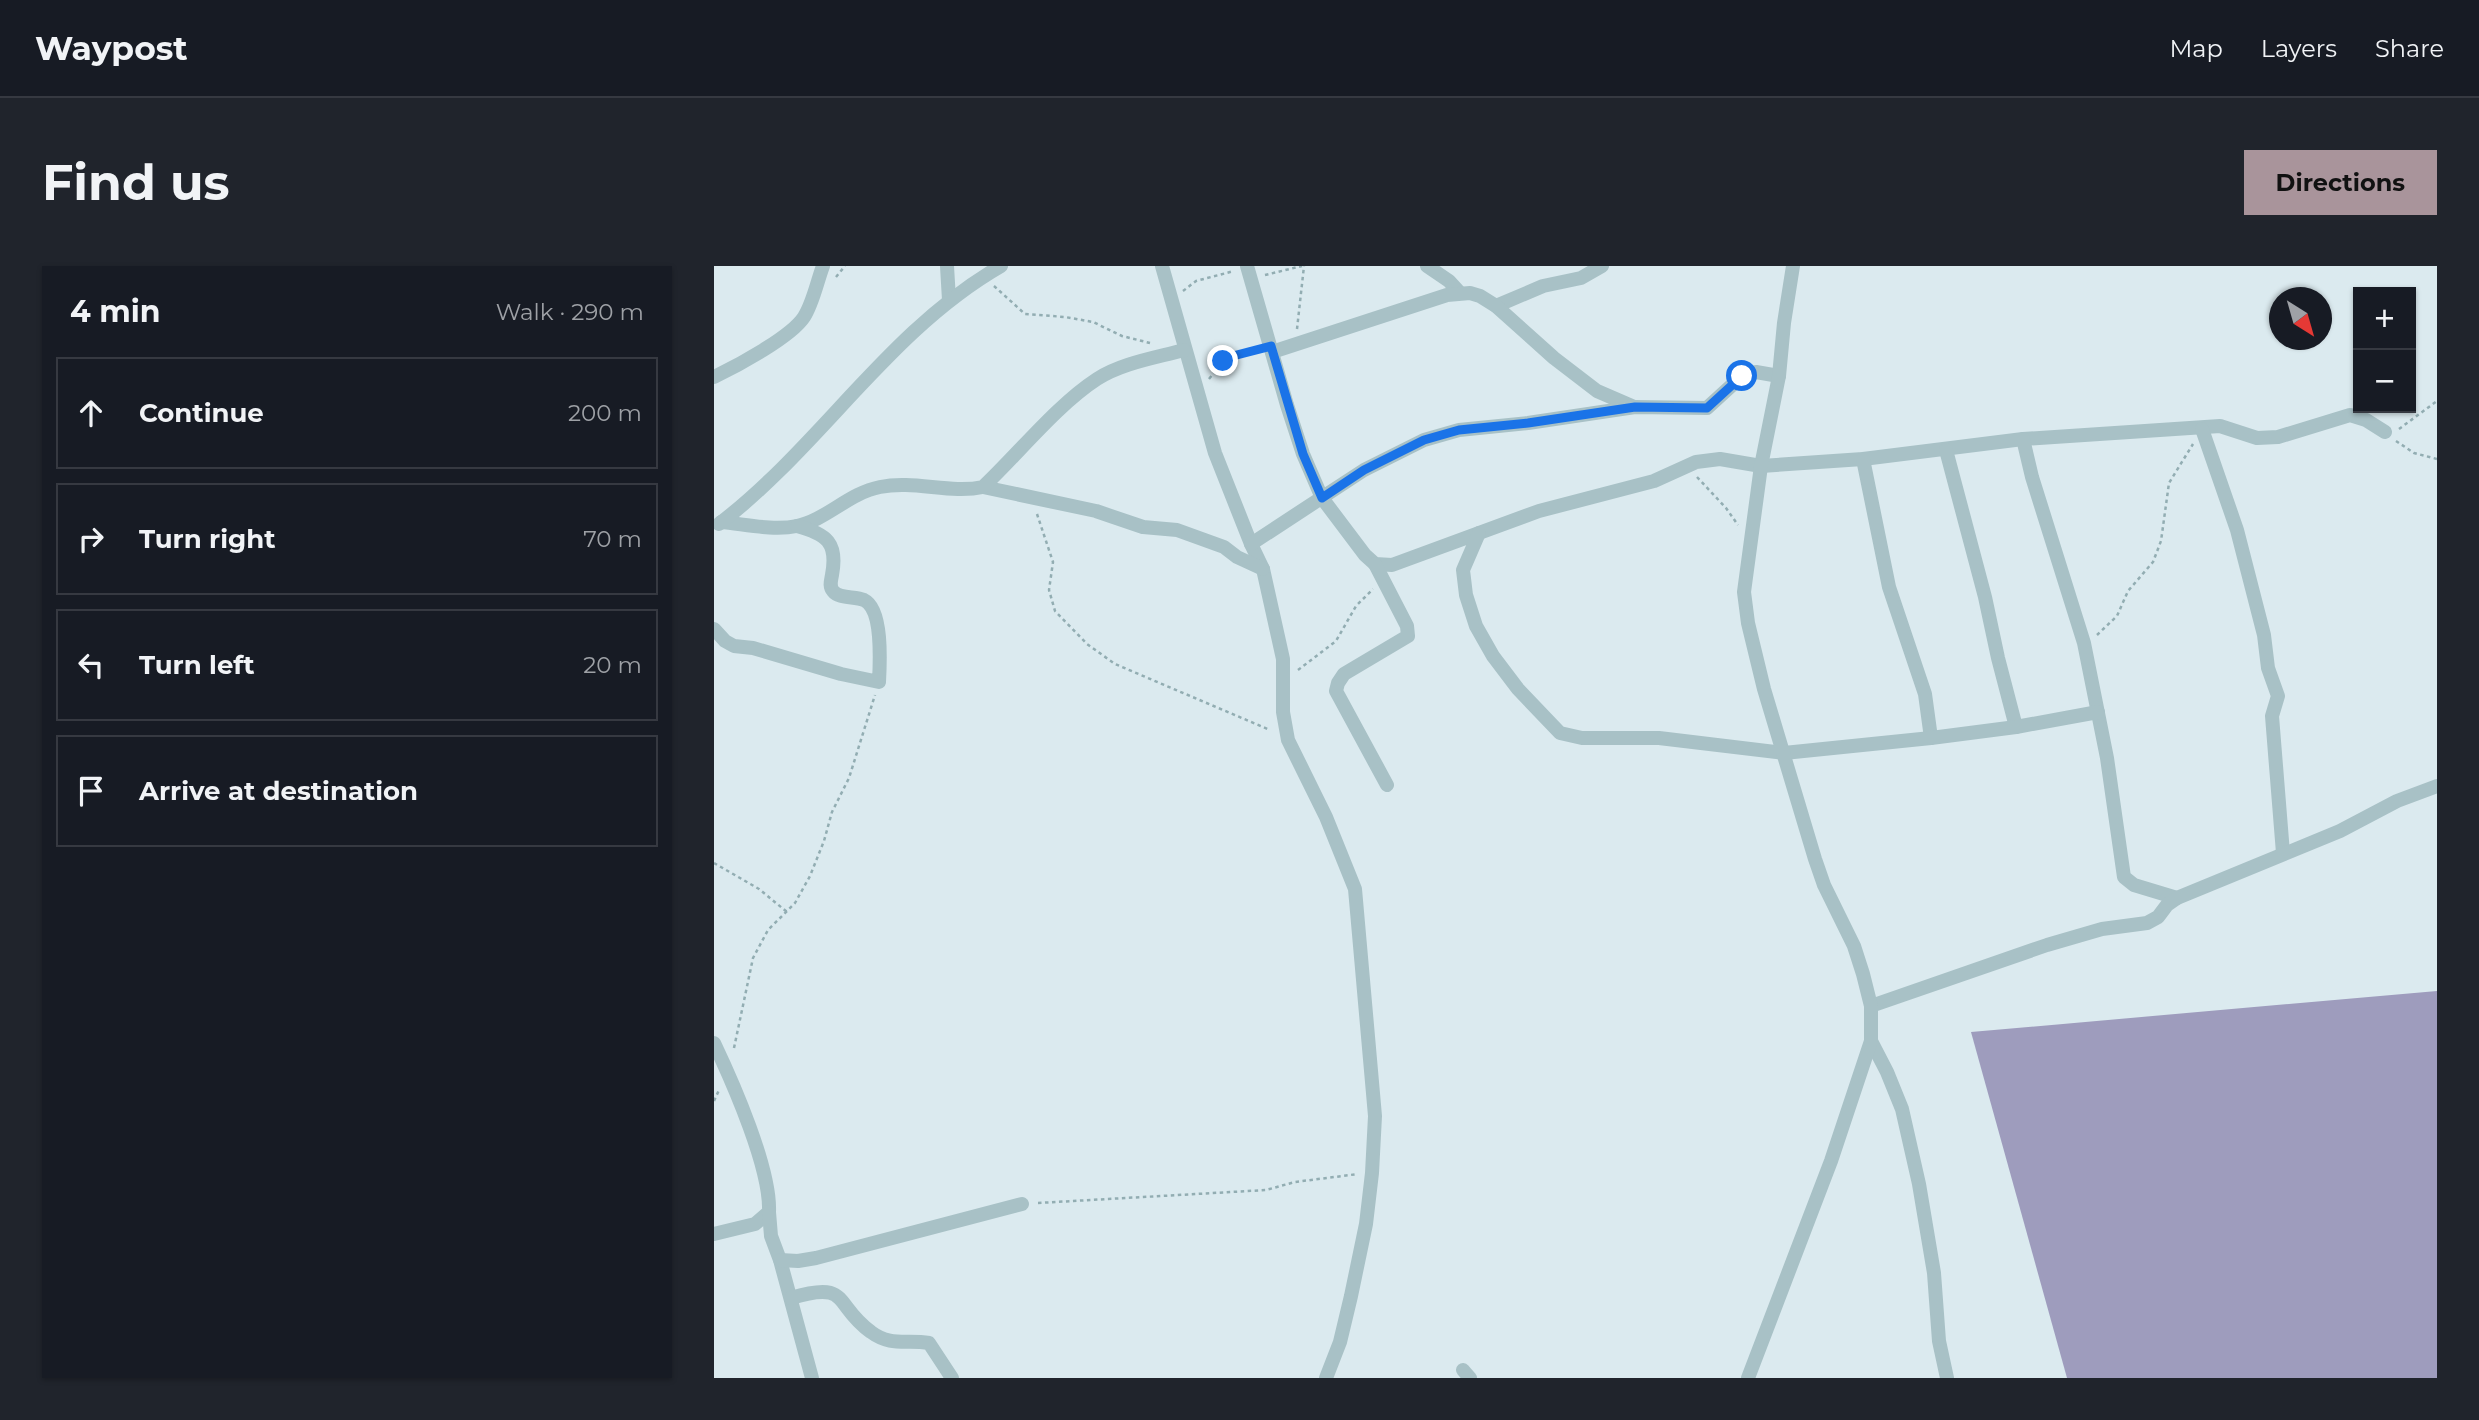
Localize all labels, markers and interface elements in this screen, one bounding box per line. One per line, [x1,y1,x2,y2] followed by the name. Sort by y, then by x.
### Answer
[35,28,188,68] text: Waypost
[2169,34,2223,63] text: Map
[2261,34,2337,63] text: Layers
[2375,34,2444,63] text: Share
[2244,150,2437,215] button: Directions
[42,153,230,212] text: Find us
[2269,287,2332,350] north arrow
[2353,287,2416,413] map controls
[2353,287,2416,350] button: +
[70,293,160,330] text: 4 min
[496,298,644,326] text: Walk · 290 m
[1207,345,1238,376] route end
[2353,350,2416,413] button: −
[1726,360,1757,391] route start
[72,394,110,432] icon: ahead
[139,397,264,429] text: Continue
[568,399,642,427] text: 200 m
[72,520,110,558] icon: right
[139,523,275,555] text: Turn right
[583,525,642,553] text: 70 m
[72,646,110,684] icon: left
[139,649,255,681] text: Turn left
[583,651,642,679] text: 20 m
[72,772,110,810] icon: arrive
[139,775,418,807] text: Arrive at destination

